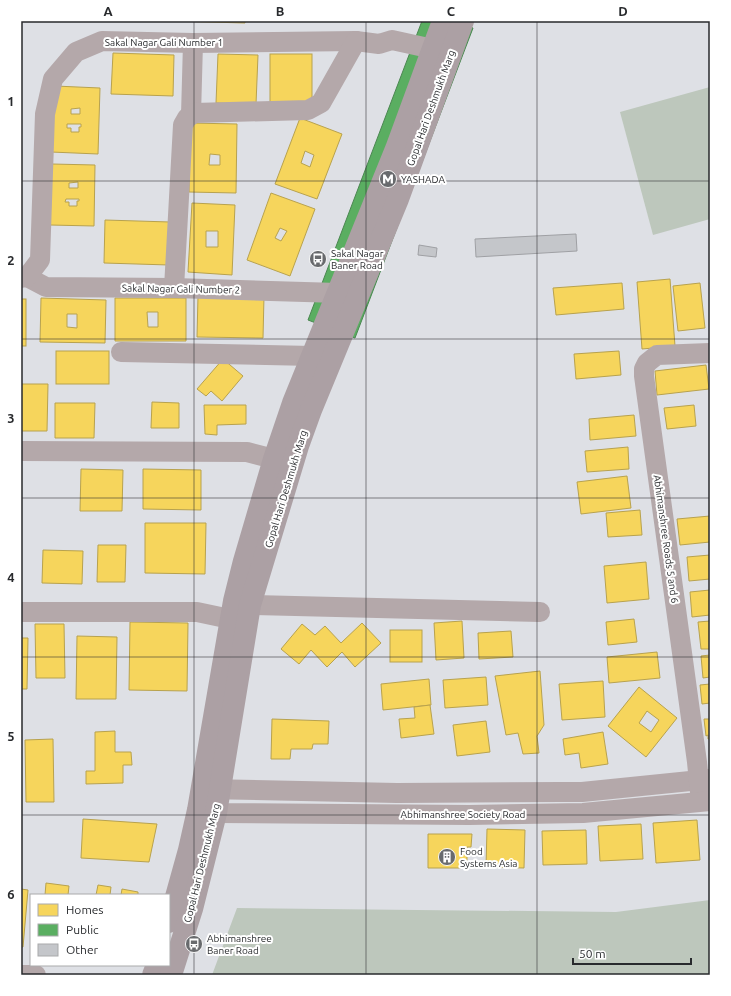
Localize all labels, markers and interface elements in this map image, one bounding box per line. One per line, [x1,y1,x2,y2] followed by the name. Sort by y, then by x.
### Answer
[103,4,113,18] text: A
[276,4,285,18] text: B
[447,4,456,18] text: C
[618,4,628,18] text: D
[105,37,223,48] street label: Sakal Nagar Gali Number 1
[405,49,457,167] street label: Gopal Hari Deshmukh Marg
[7,94,15,108] text: 1
[378,169,398,189] metro station icon: YASHADA
[401,174,445,185] place label: YASHADA
[331,248,384,271] place label: Sakal Nagar Baner Road
[308,249,328,269] bus stop icon: Sakal Nagar Baner Road
[7,253,15,267] text: 2
[122,282,240,296] street label: Sakal Nagar Gali Number 2
[7,411,15,425] text: 3
[263,429,309,549] street label: Gopal Hari Deshmukh Marg
[652,474,680,604] street label: Abhimanshree Roads 5 and 6
[7,570,15,584] text: 4
[7,729,15,743] text: 5
[182,802,222,924] street label: Gopal Hari Deshmukh Marg
[401,809,526,820] street label: Abhimanshree Society Road
[460,846,518,869] place label: Food Systems Asia
[437,847,457,867] building icon: Food Systems Asia
[7,887,15,901] text: 6
[30,894,170,966] legend
[66,903,104,916] text: Homes
[66,923,99,936] text: Public
[207,933,272,956] place label: Abhimanshree Baner Road
[184,934,204,954] bus stop icon: Abhimanshree Baner Road
[573,940,691,966] scale bar
[66,943,99,956] text: Other
[579,947,606,960] text: 50 m

